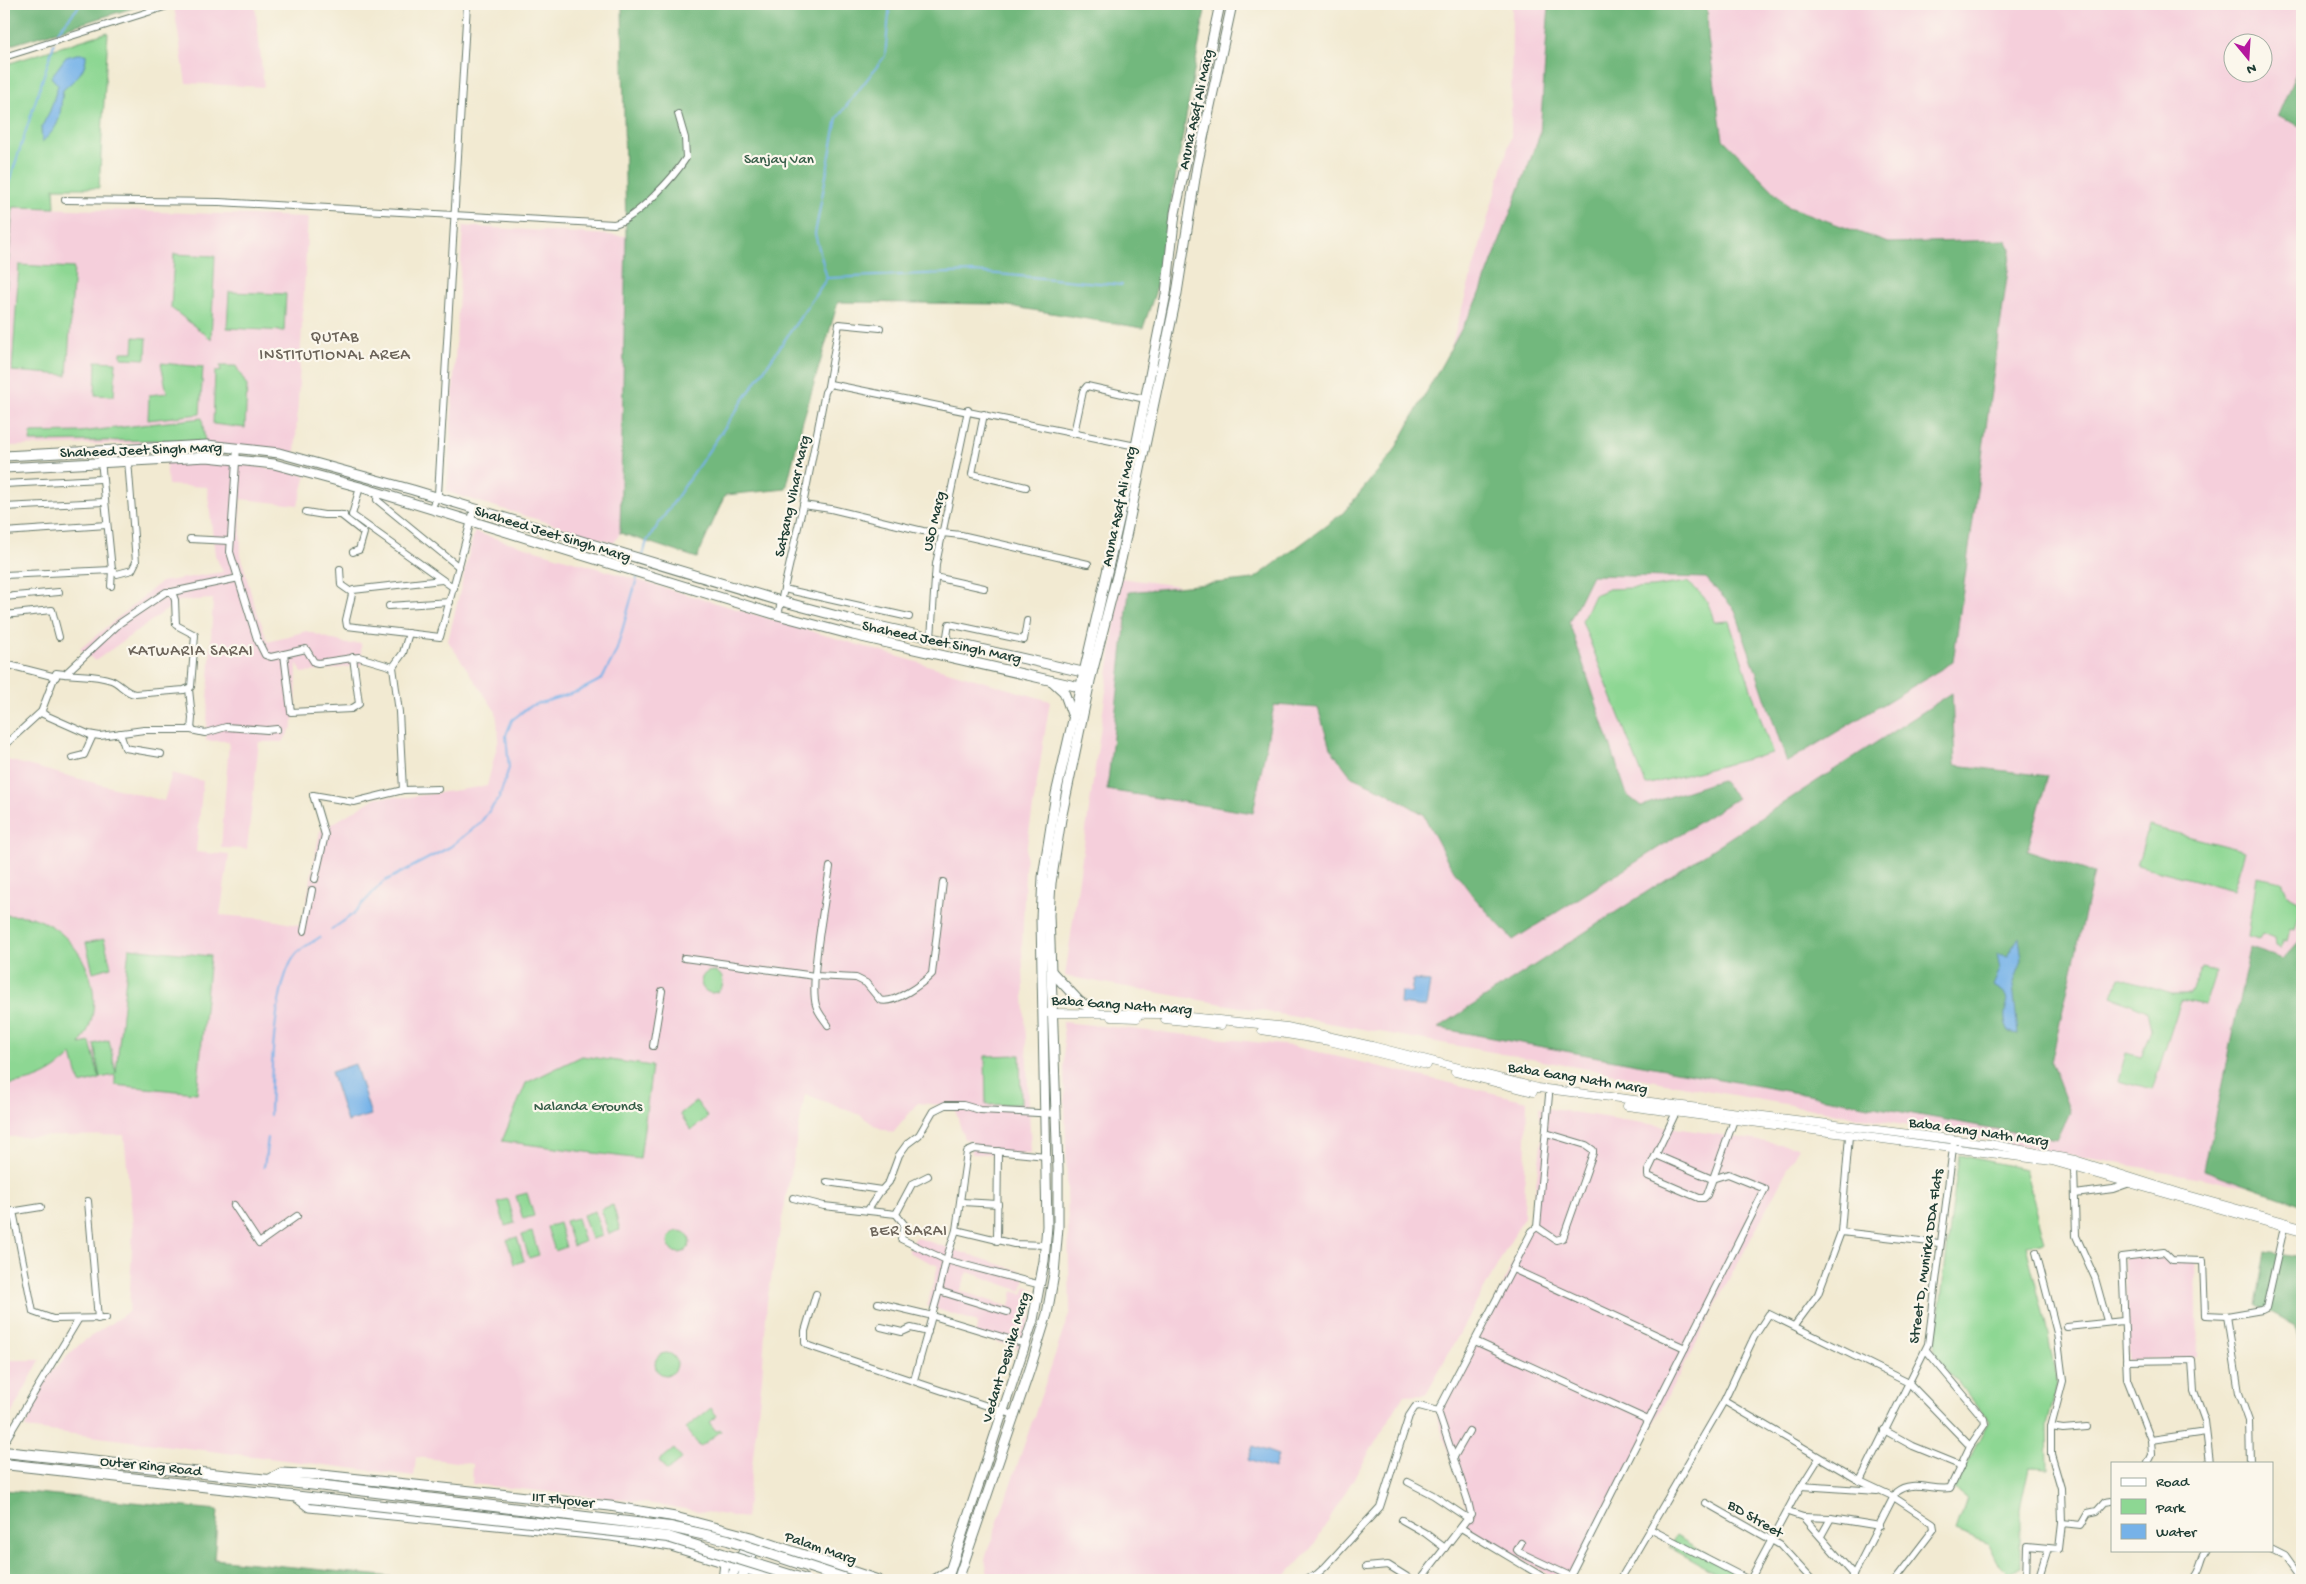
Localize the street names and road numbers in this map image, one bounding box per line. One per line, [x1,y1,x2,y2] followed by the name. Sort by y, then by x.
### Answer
[1175,48,1219,171] street label: Aruna Asaf Ali Marg
[771,434,815,559] street label: Satsang Vihar Marg
[60,439,223,463] street label: Shaheed Jeet Singh Marg
[1098,445,1142,568] street label: Aruna Asaf Ali Marg
[919,490,951,553] street label: USO Marg
[472,503,633,567] street label: Shaheed Jeet Singh Marg
[860,617,1023,669] street label: Shaheed Jeet Singh Marg
[1050,992,1193,1020] street label: Baba Gang Nath Marg
[1506,1059,1649,1099] street label: Baba Gang Nath Marg
[1907,1114,2050,1152] street label: Baba Gang Nath Marg
[1906,1167,1948,1345] street label: Street D, Munirka DDA Flats
[978,1290,1035,1426] street label: Vedant Deshika Marg
[99,1453,204,1481] street label: Outer Ring Road
[531,1489,596,1513] street label: IIT Flyover
[1723,1496,1788,1544] street label: BD Street
[781,1528,859,1570] street label: Palam Marg

